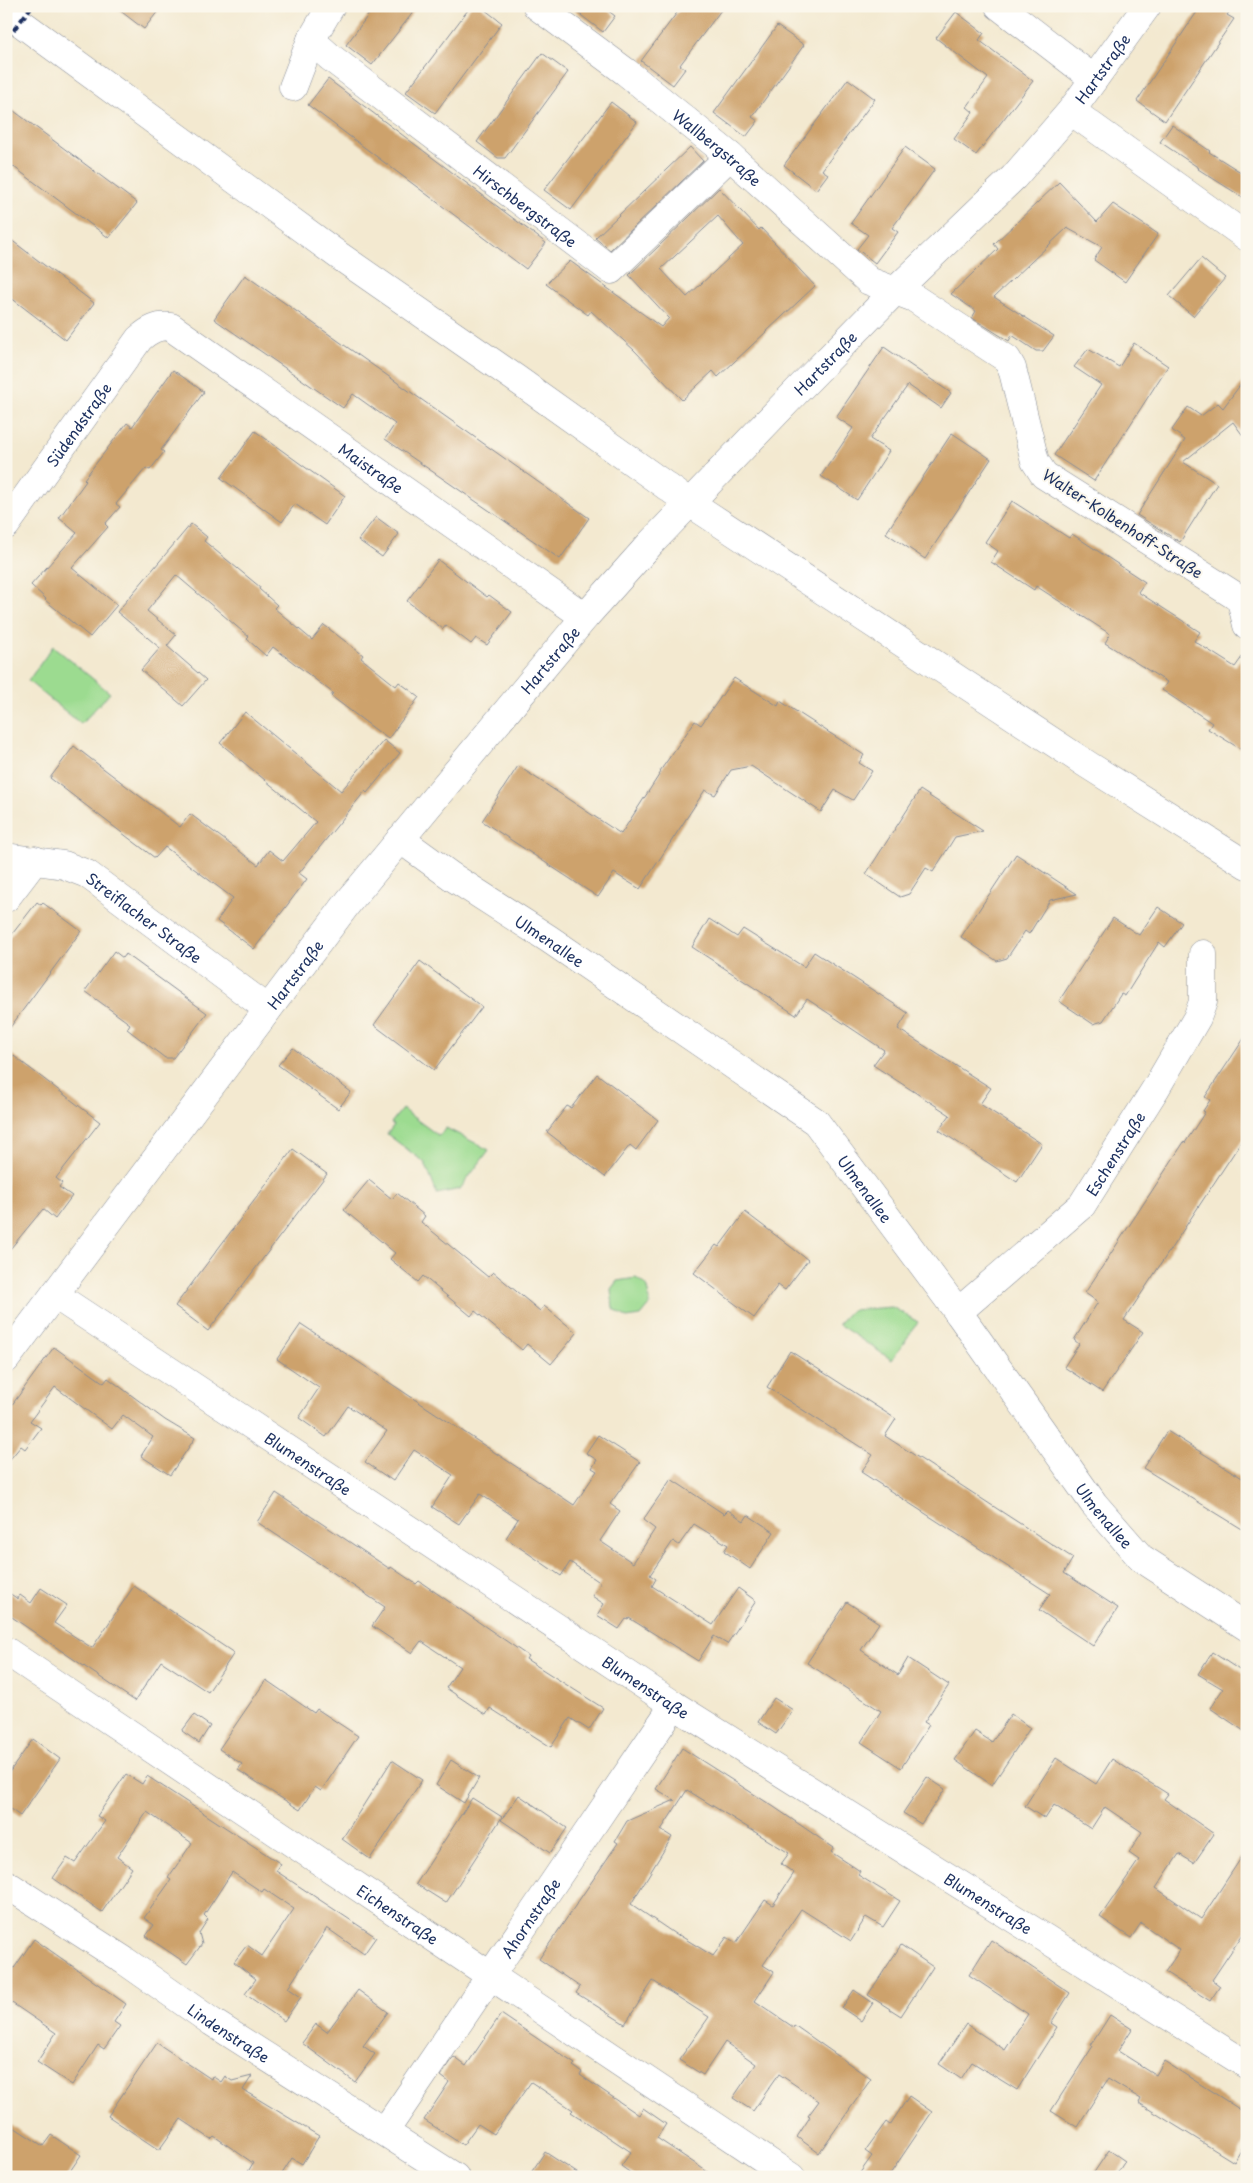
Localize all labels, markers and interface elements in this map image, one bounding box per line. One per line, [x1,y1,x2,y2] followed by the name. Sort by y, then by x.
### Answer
[1069,28,1135,108] street label: Hartstraße
[668,103,767,191] street label: Wallbergstraße
[469,158,582,252] street label: Hirschbergstraße
[788,325,862,400] street label: Hartstraße
[40,377,116,471] street label: Südendstraße
[334,437,409,498] street label: Maistraße
[1038,462,1208,584] street label: Walter-Kolbenhoff-Straße
[515,621,585,698] street label: Hartstraße
[82,866,207,968] street label: Streiflacher Straße
[511,909,589,972] street label: Ulmenallee
[261,934,328,1014] street label: Hartstraße
[1079,1107,1150,1200] street label: Eschenstraße
[833,1150,899,1227] street label: Ulmenallee
[260,1426,357,1500] street label: Blumenstraße
[1071,1477,1139,1553] street label: Ulmenallee
[598,1649,694,1724] street label: Blumenstraße
[940,1866,1037,1939] street label: Blumenstraße
[495,1873,565,1962] street label: Ahornstraße
[353,1878,444,1949] street label: Eichenstraße
[183,1997,275,2068] street label: Lindenstraße

